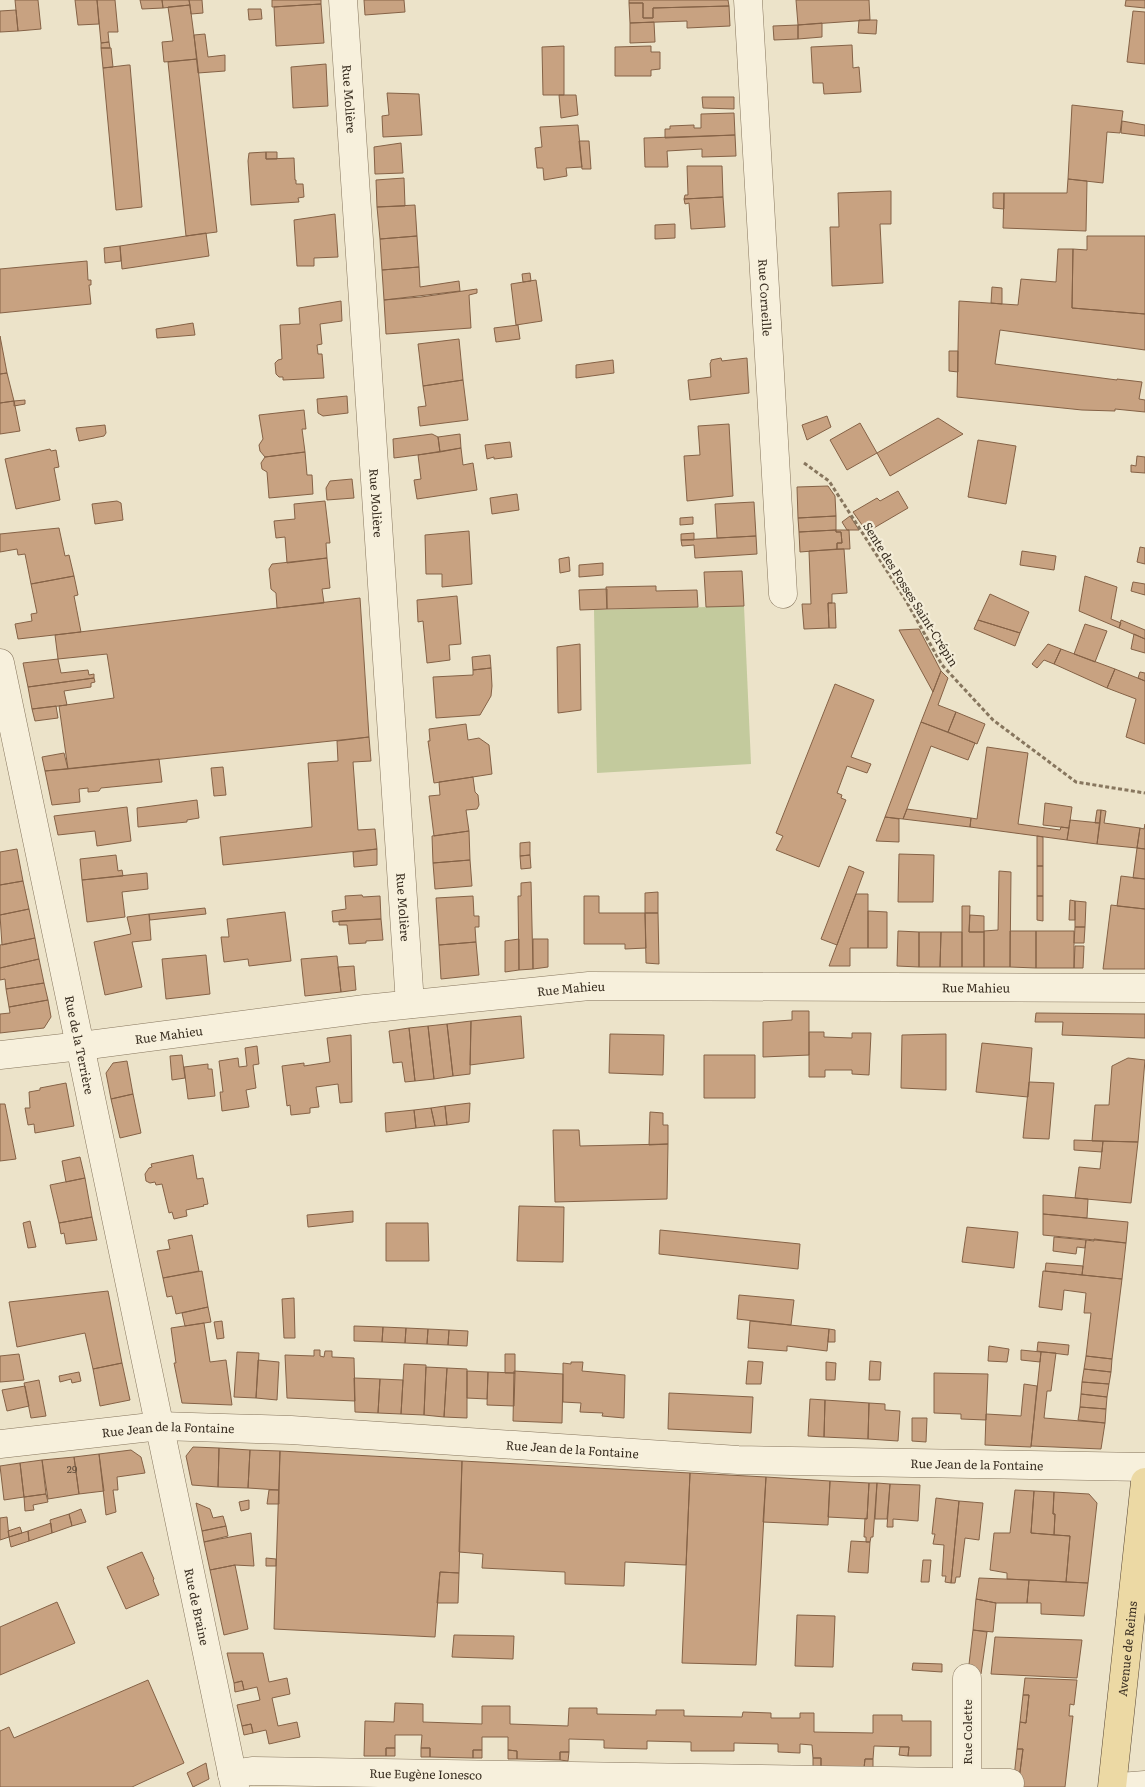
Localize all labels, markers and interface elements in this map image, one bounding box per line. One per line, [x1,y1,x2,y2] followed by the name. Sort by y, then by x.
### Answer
[338,64,361,134] street label: Rue Molière
[754,258,777,337] street label: Rue Corneille
[365,468,388,538] street label: Rue Molière
[859,518,963,670] street label: Sente des Fosses Saint-Crépin
[392,872,415,942] street label: Rue Molière
[536,977,606,1000] street label: Rue Mahieu
[942,978,1011,997] street label: Rue Mahieu
[61,994,99,1096] street label: Rue de la Terrière
[134,1021,204,1048] street label: Rue Mahieu
[101,1417,235,1441] street label: Rue Jean de la Fontaine
[505,1435,639,1462] street label: Rue Jean de la Fontaine
[910,1454,1044,1474] street label: Rue Jean de la Fontaine
[67,1461,77,1476] house number: 29
[180,1566,214,1647] street label: Rue de Braine
[1113,1600,1141,1697] street label: Avenue de Reims
[958,1699,976,1765] street label: Rue Colette
[369,1764,482,1784] street label: Rue Eugène Ionesco

